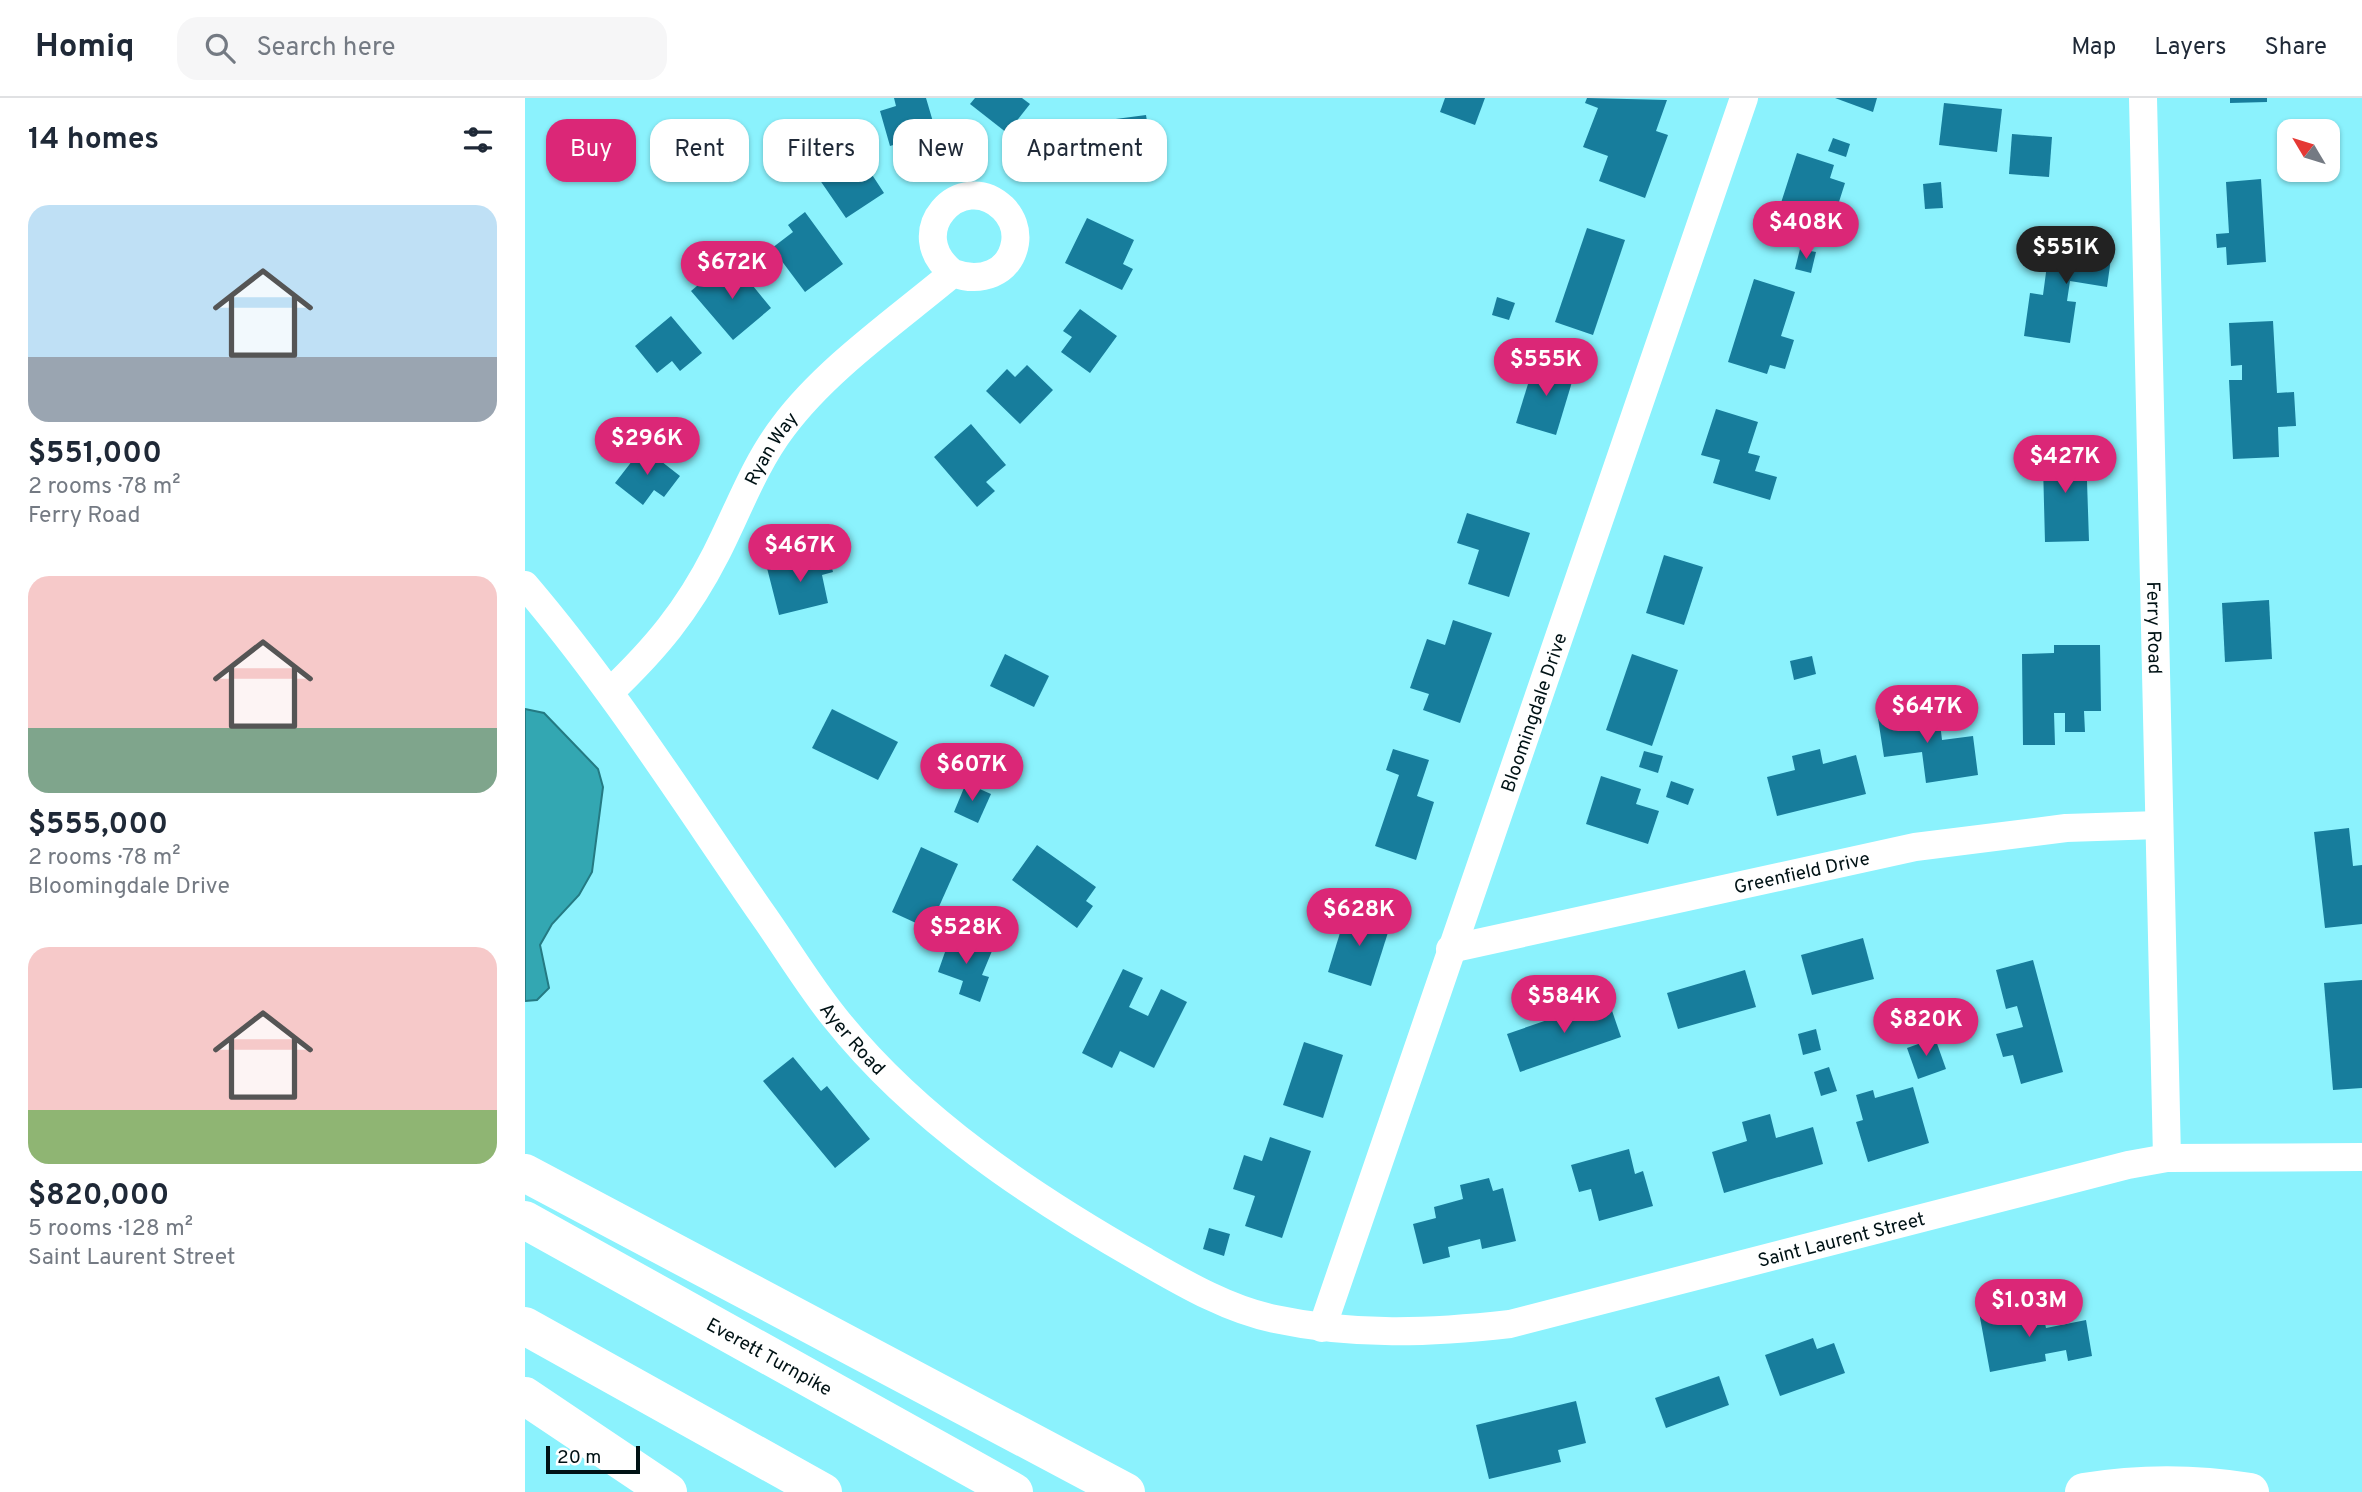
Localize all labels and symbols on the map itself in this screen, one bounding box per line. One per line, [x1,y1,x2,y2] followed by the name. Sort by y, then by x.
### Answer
[2277,119,2340,182] north arrow
[1757,202,1855,261] pin: $408K
[2017,226,2115,286] pin: $551K
[683,242,781,301] pin: $672K
[1497,338,1595,398] pin: $555K
[740,408,804,490] street label: Ryan Way
[598,418,696,477] pin: $296K
[2016,436,2114,495] pin: $427K
[751,524,849,584] pin: $467K
[2140,581,2166,675] street label: Ferry Road
[1497,630,1574,796] street label: Bloomingdale Drive
[1878,686,1976,745] pin: $647K
[923,744,1021,803] pin: $607K
[1732,847,1872,900] street label: Greenfield Drive
[1310,888,1408,948] pin: $628K
[917,906,1015,966] pin: $528K
[1515,976,1613,1035] pin: $584K
[1877,998,1975,1058] pin: $820K
[814,999,890,1081] street label: Ayer Road
[1755,1208,1928,1274] street label: Saint Laurent Street
[1972,1280,2086,1339] pin: $1.03M
[702,1313,836,1402] street label: Everett Turnpike
[546,1443,641,1475] scale bar

